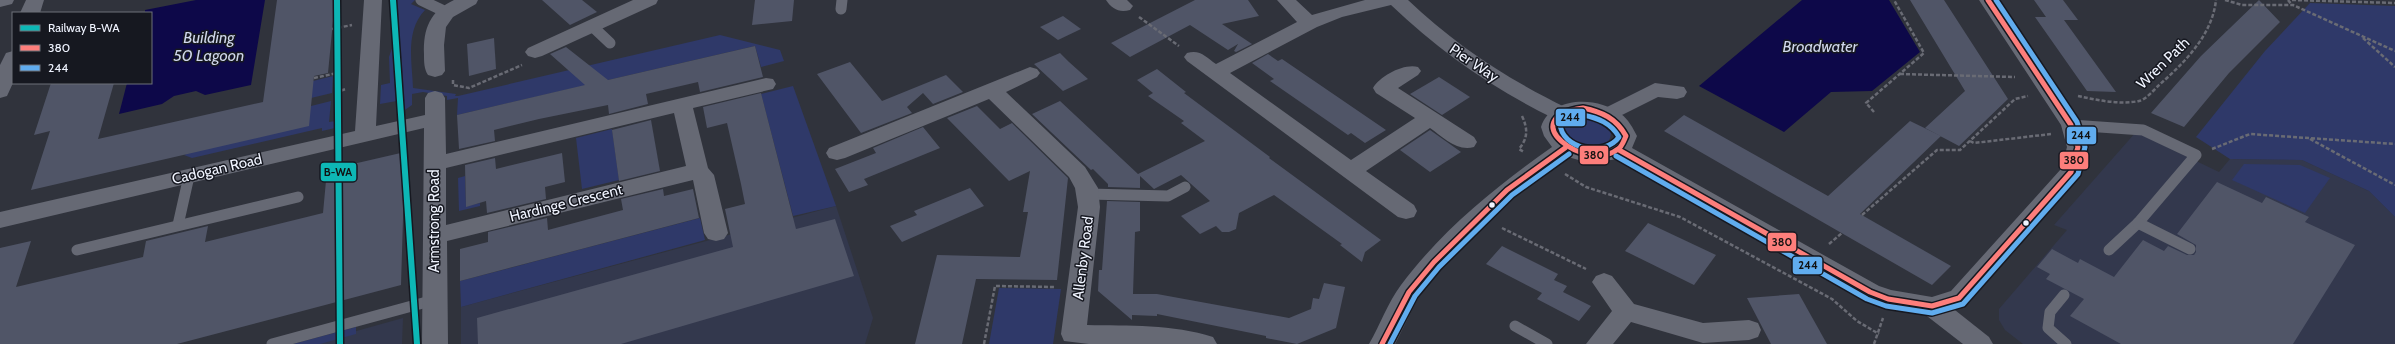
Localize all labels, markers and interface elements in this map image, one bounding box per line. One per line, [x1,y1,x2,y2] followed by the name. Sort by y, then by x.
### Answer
[12,12,152,84] legend
[48,20,120,35] text: Railway B-WA
[173,28,244,65] water label: Building 50 Lagoon
[2133,33,2193,93] street label: Wren Path
[1782,37,1859,56] water label: Broadwater
[48,40,70,55] text: 380
[1446,40,1502,86] street label: Pier Way
[48,60,68,75] text: 244
[1555,108,1586,127] line badge: 244
[1560,110,1580,124] text: 244
[2066,126,2097,145] line badge: 244
[2071,128,2091,142] text: 244
[1579,145,1609,165] line badge: 380
[1584,148,1604,162] text: 380
[170,150,264,188] street label: Cadogan Road
[2059,151,2089,170] line badge: 380
[2064,153,2084,167] text: 380
[320,162,357,182] line badge: B-WA
[324,165,352,179] text: B-WA
[425,170,443,272] street label: Armstrong Road
[508,180,624,226] street label: Hardinge Crescent
[1487,200,1497,210] unlabelled marker
[1069,215,1097,301] street label: Allenby Road
[2021,218,2031,228] unlabelled marker
[1767,232,1797,252] line badge: 380
[1772,235,1792,249] text: 380
[1792,256,1823,275] line badge: 244
[1798,258,1818,272] text: 244

